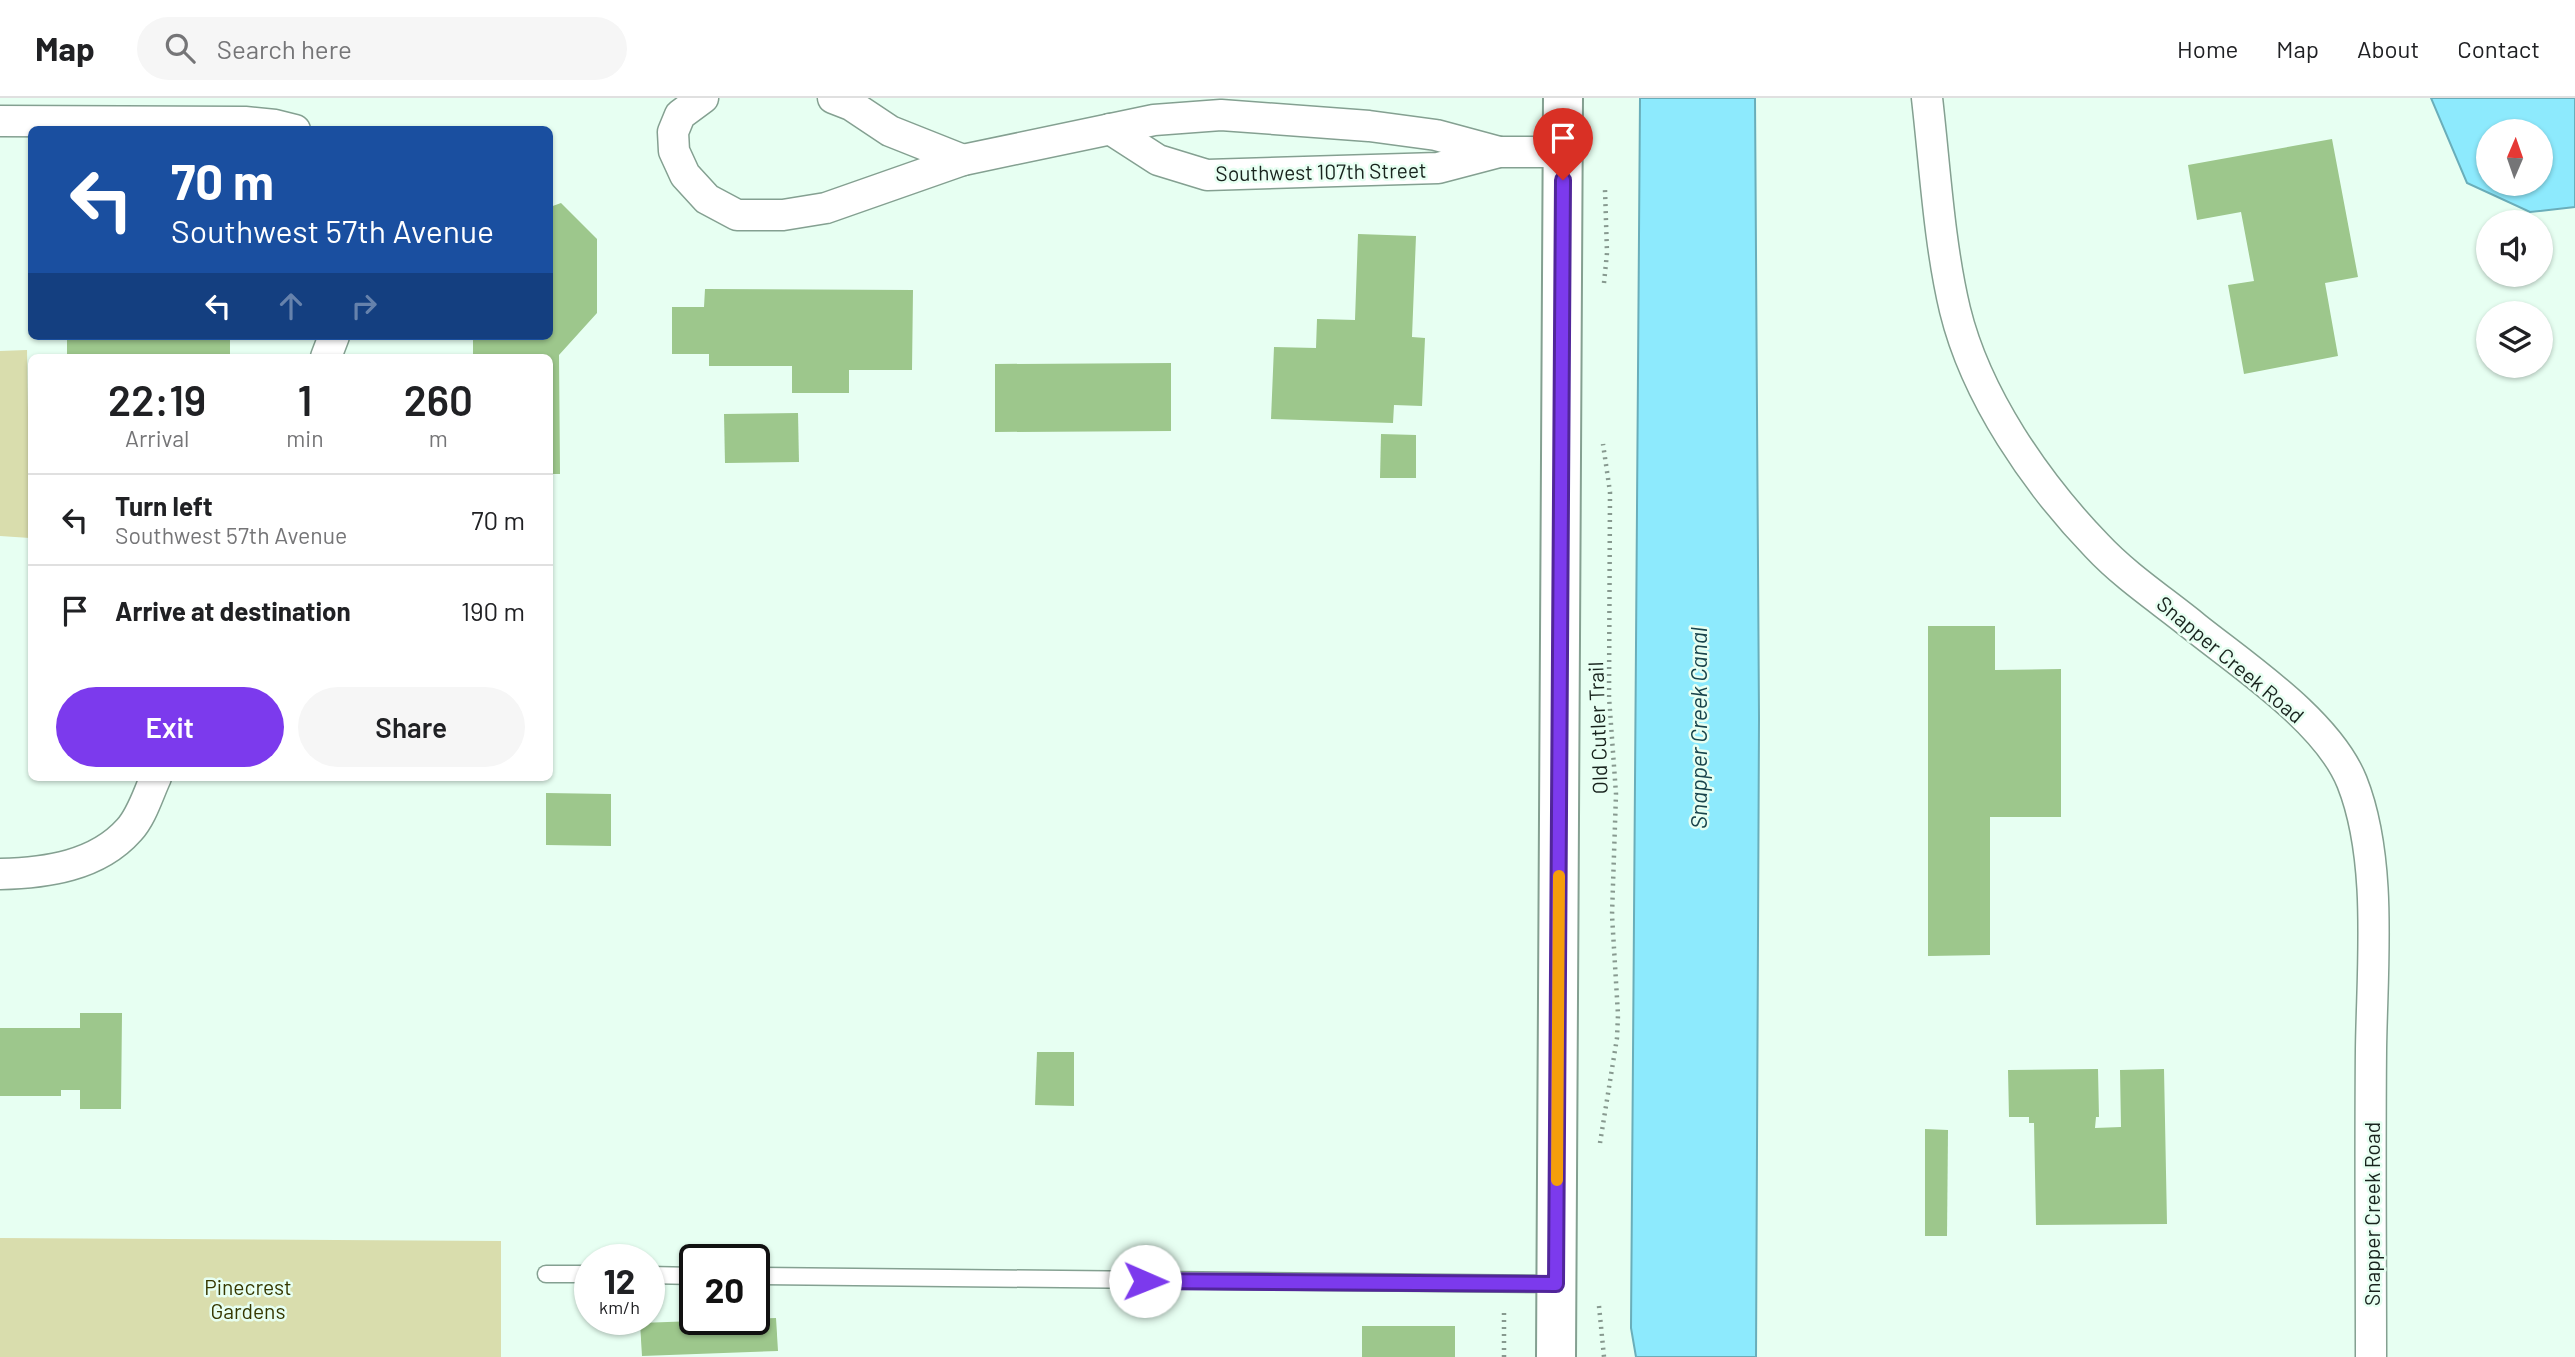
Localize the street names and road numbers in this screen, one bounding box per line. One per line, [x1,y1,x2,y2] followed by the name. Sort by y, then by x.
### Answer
[1215,157,1427,185] street label: Southwest 107th Street
[2152,590,2310,728] street label: Snapper Creek Road
[1582,661,1612,795] street label: Old Cutler Trail
[2359,1122,2384,1306] street label: Snapper Creek Road

